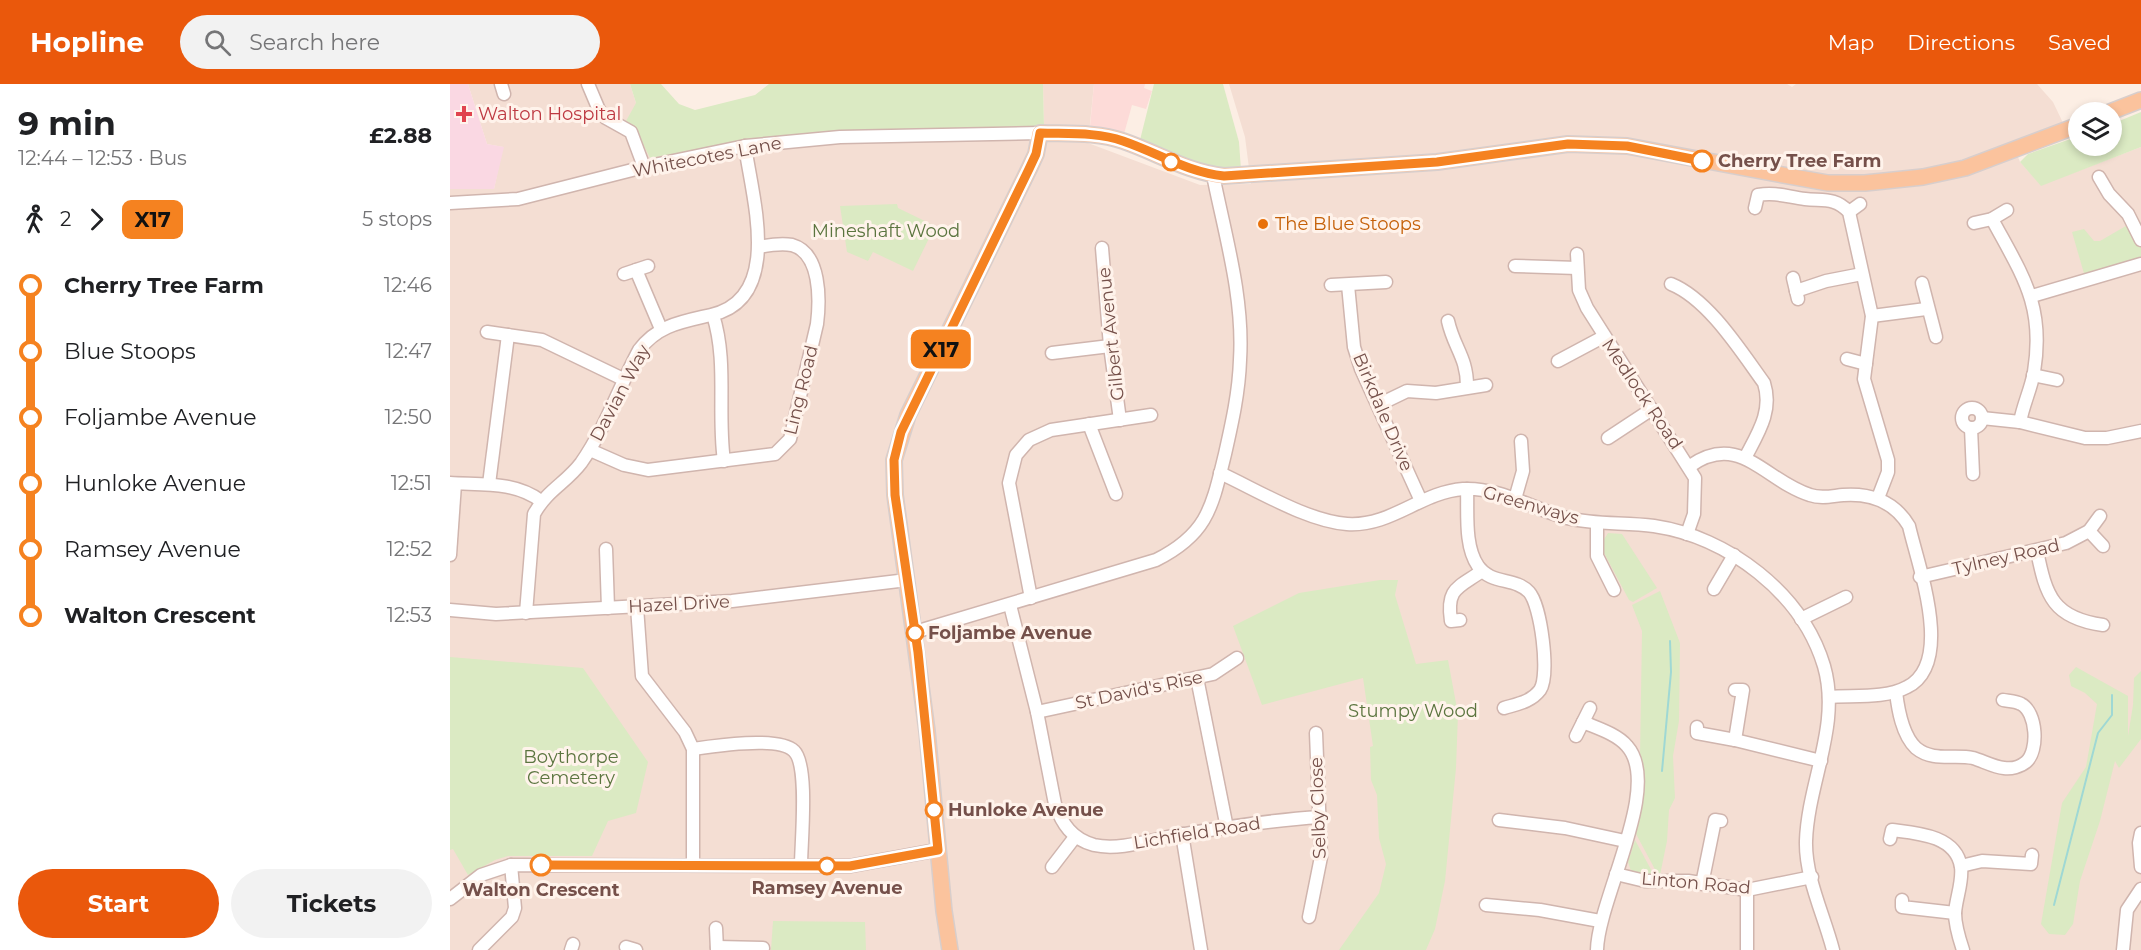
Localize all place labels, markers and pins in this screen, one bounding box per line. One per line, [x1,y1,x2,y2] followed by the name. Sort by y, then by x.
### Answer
[478,103,621,125] place label: Walton Hospital
[455,105,473,123] marker: Walton Hospital
[1691,150,1713,172] marker: Cherry Tree Farm
[1718,150,1881,172] place label: Cherry Tree Farm
[1162,153,1180,171] unlabelled marker
[1275,213,1421,235] place label: The Blue Stoops
[1256,217,1270,231] marker: The Blue Stoops
[928,622,1092,644] place label: Foljambe Avenue
[906,624,924,642] marker: Foljambe Avenue
[948,799,1104,821] place label: Hunloke Avenue
[925,801,943,819] marker: Hunloke Avenue
[530,854,552,876] marker: Walton Crescent
[818,857,836,875] marker: Ramsey Avenue
[751,877,903,899] place label: Ramsey Avenue
[462,879,620,901] place label: Walton Crescent

